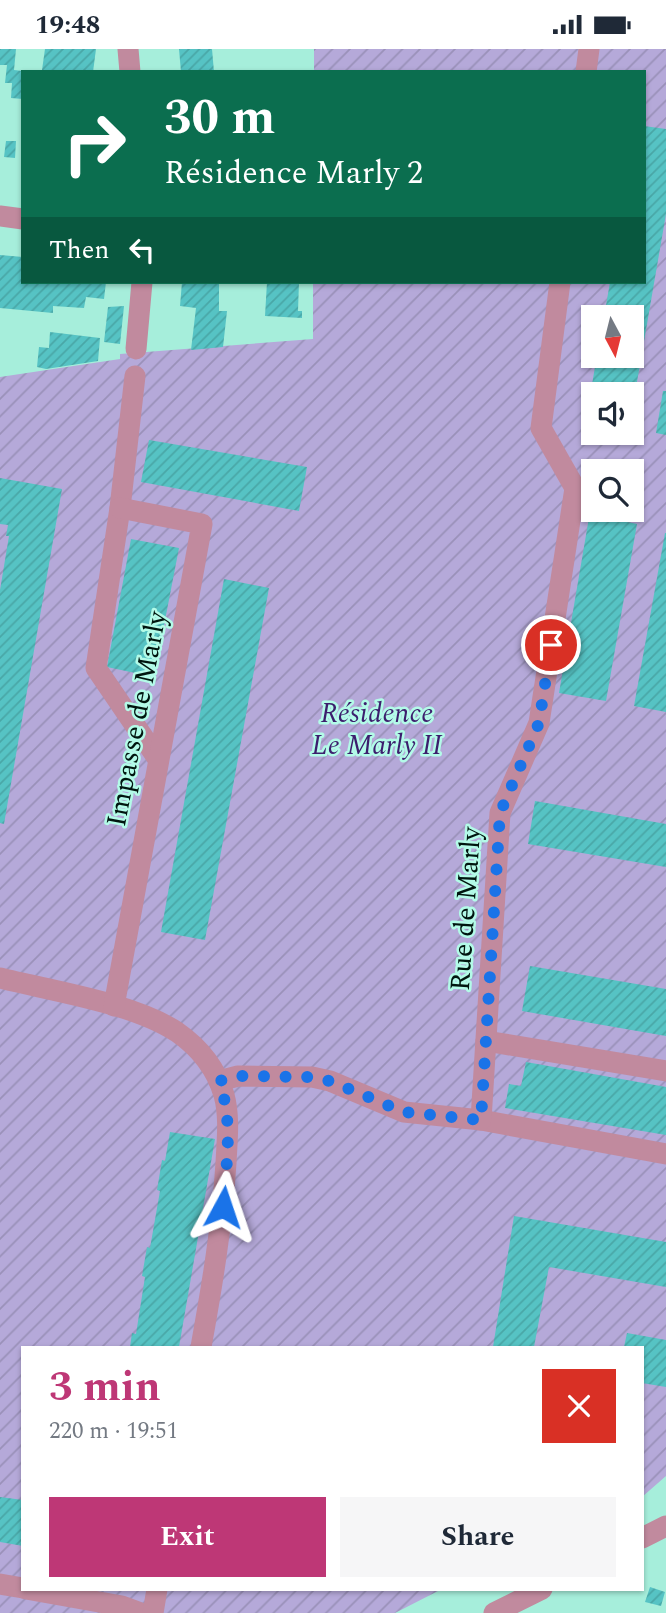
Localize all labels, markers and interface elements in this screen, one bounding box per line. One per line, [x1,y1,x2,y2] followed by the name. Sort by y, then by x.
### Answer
[35,5,100,45] text: 19:48
[164,81,275,156] text: 30 m
[49,98,140,189] icon: right
[164,149,423,198] text: Résidence Marly 2
[49,230,109,270] text: Then
[123,231,161,269] icon: left
[581,305,644,367] north arrow
[581,305,644,522] map controls
[581,382,644,445] button: sound
[581,459,644,522] button: search
[95,606,179,830] street label: Impasse de Marly
[521,615,581,675] pin
[532,626,570,664] icon: arrive
[311,692,443,767] park label: Résidence Le Marly II
[439,824,493,992] street label: Rue de Marly
[186,1170,260,1244] position arrow
[49,1356,161,1419] text: 3 min
[542,1369,616,1443] button: close
[49,1414,178,1449] text: 220 m · 19:51
[49,1497,326,1577] button: Exit
[340,1497,616,1577] button: Share

